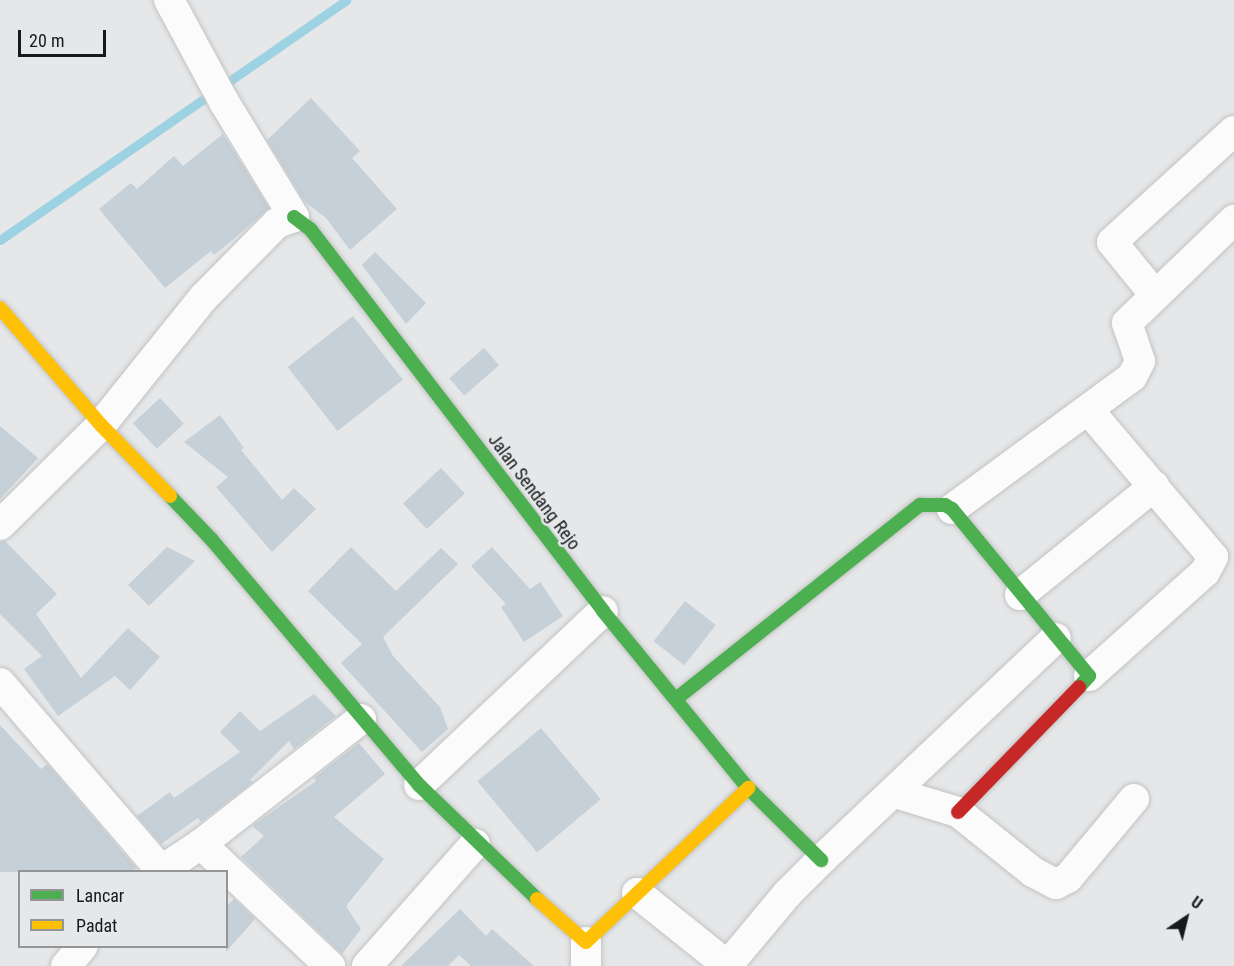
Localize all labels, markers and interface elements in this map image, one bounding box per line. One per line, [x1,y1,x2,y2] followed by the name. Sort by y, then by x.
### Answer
[21,18,110,56] scale bar
[29,30,64,51] text: 20 m
[483,430,585,554] street label: Jalan Sendang Rejo
[18,870,228,948] legend
[76,885,124,906] text: Lancar
[1156,888,1216,948] north arrow
[1187,892,1206,913] text: U
[76,915,117,936] text: Padat

